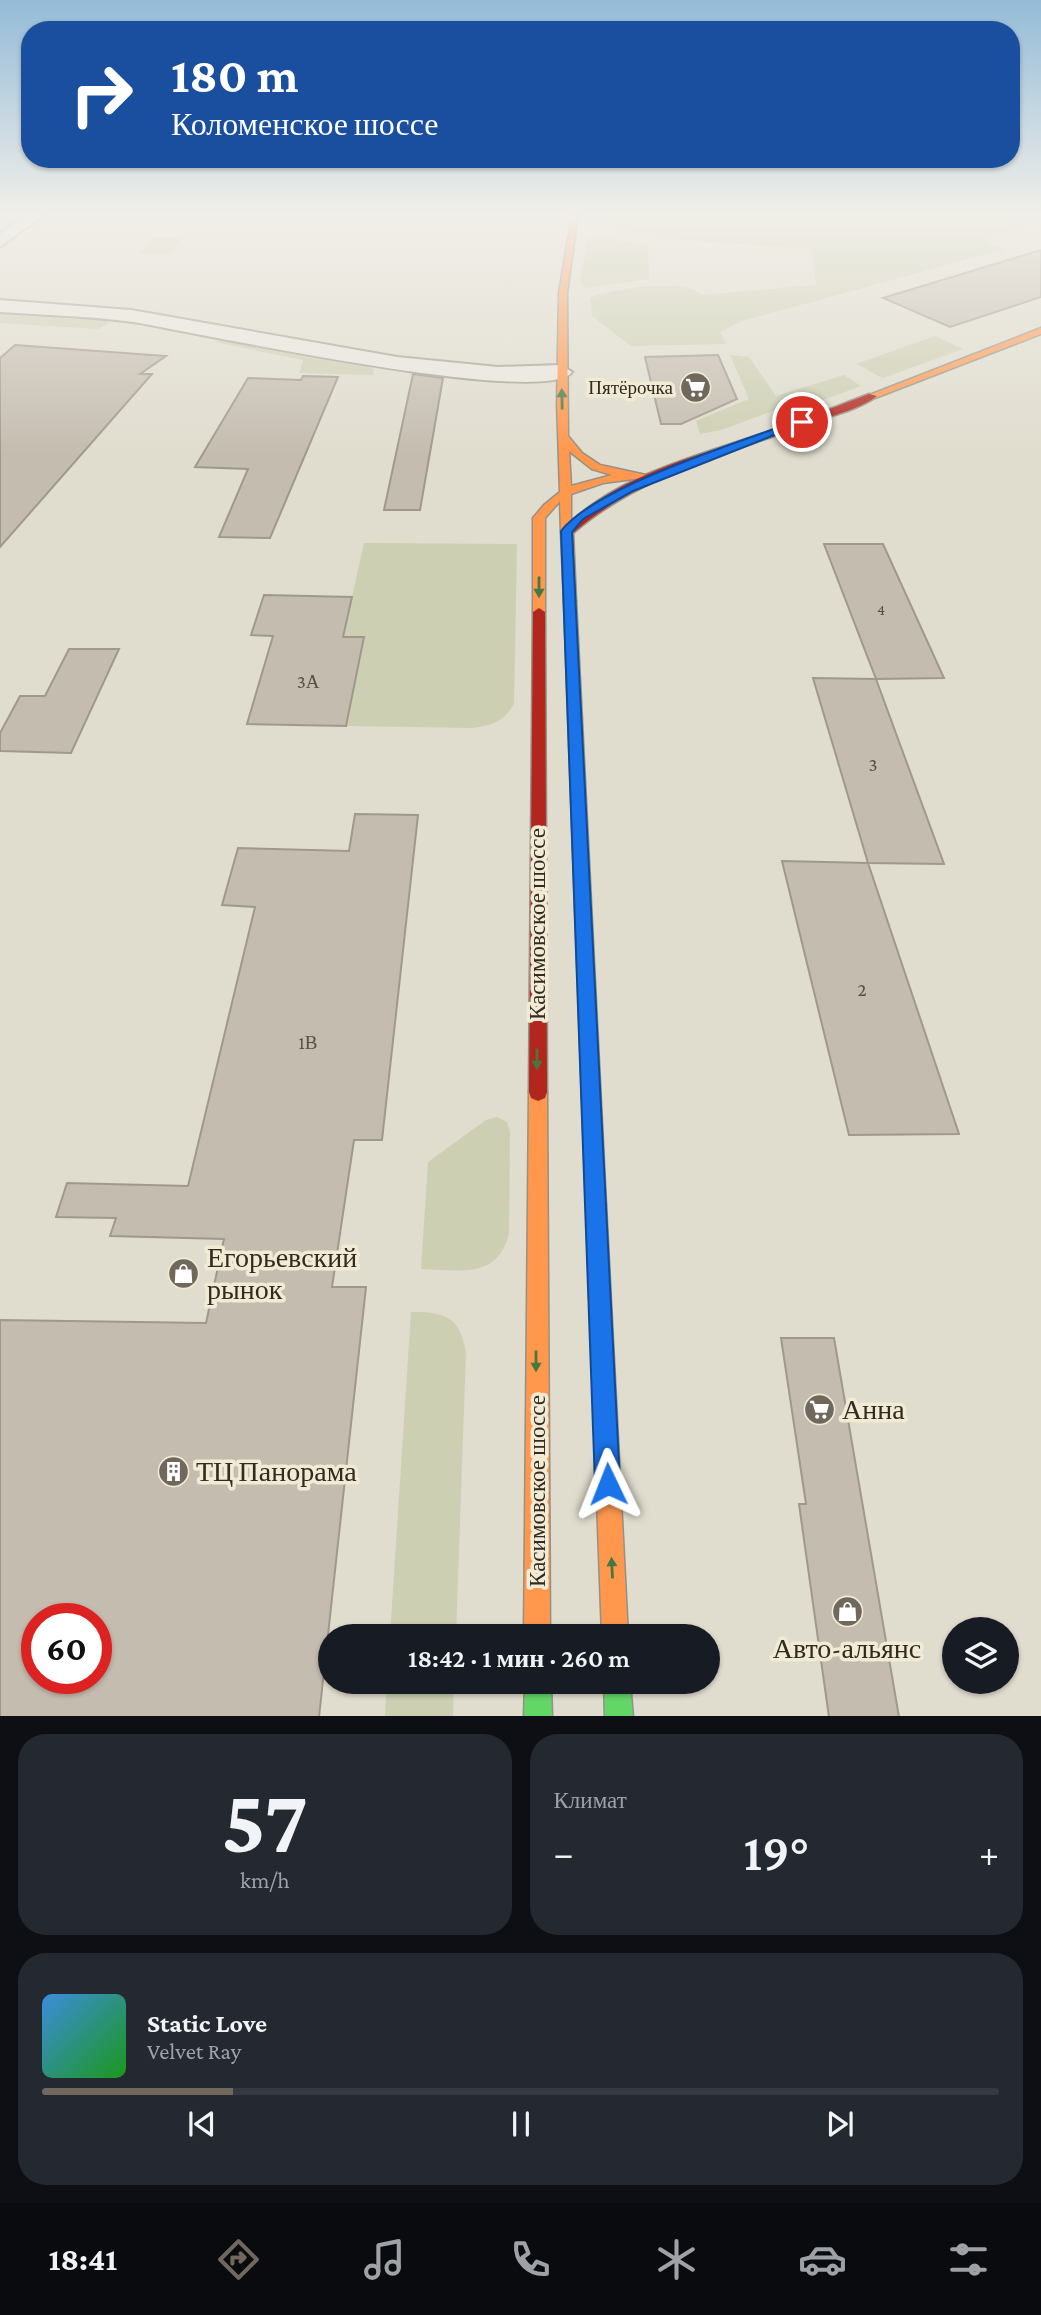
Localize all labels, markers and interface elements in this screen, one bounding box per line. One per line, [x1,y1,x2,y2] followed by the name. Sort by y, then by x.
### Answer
[171,48,299,103] text: 180 m
[56,49,147,140] icon: right
[171,106,438,142] text: Коломенское шоссе
[679,370,713,404] supermarket icon: Пятёрочка
[588,377,674,398] place label: Пятёрочка
[556,387,568,409] one-way arrow
[772,392,832,452] pin
[783,403,821,441] icon: arrive
[533,576,545,598] one-way arrow
[877,601,885,618] house number: 4
[297,671,320,692] house number: 3А
[868,754,878,775] house number: 3
[524,828,550,1020] street label: Касимовское шоссе
[857,979,867,1000] house number: 2
[299,1032,317,1053] house number: 1В
[531,1048,543,1070] one-way arrow
[207,1242,357,1305] place label: Егорьевский рынок
[167,1256,201,1290] shop icon: Егорьевский рынок
[530,1351,542,1373] one-way arrow
[802,1392,836,1426] supermarket icon: Анна
[842,1394,905,1425] place label: Анна
[524,1395,550,1587] street label: Касимовское шоссе
[571,1447,645,1521] position arrow
[156,1454,190,1488] building icon: ТЦ Панорама
[196,1456,357,1487] place label: ТЦ Панорама
[606,1557,617,1579] one-way arrow
[830,1594,864,1628] shop icon: Авто-альянс
[21,1603,112,1694] speed limit sign: 60
[942,1617,1019,1694] map controls
[942,1617,1019,1694] button: layers
[773,1633,921,1664] place label: Авто-альянс
[408,1644,630,1673] text: 18:42 · 1 мин · 260 m
[222,1770,308,1872] text: 57
[554,1787,627,1813] text: Климат
[743,1823,809,1881] text: 19°
[554,1832,574,1874] text: −
[979,1832,999,1874] text: +
[240,1867,290,1893] text: km/h
[147,2009,267,2038] text: Static Love
[147,2038,241,2064] text: Velvet Ray
[183,2105,221,2143] icon: previous
[502,2105,540,2143] icon: pause
[821,2105,859,2143] icon: next
[214,2235,263,2284] icon: directions
[360,2235,409,2284] icon: music
[506,2235,555,2284] icon: phone
[652,2235,701,2284] icon: climate
[798,2235,847,2284] icon: car
[944,2235,993,2284] icon: filters
[48,2241,117,2277] text: 18:41

